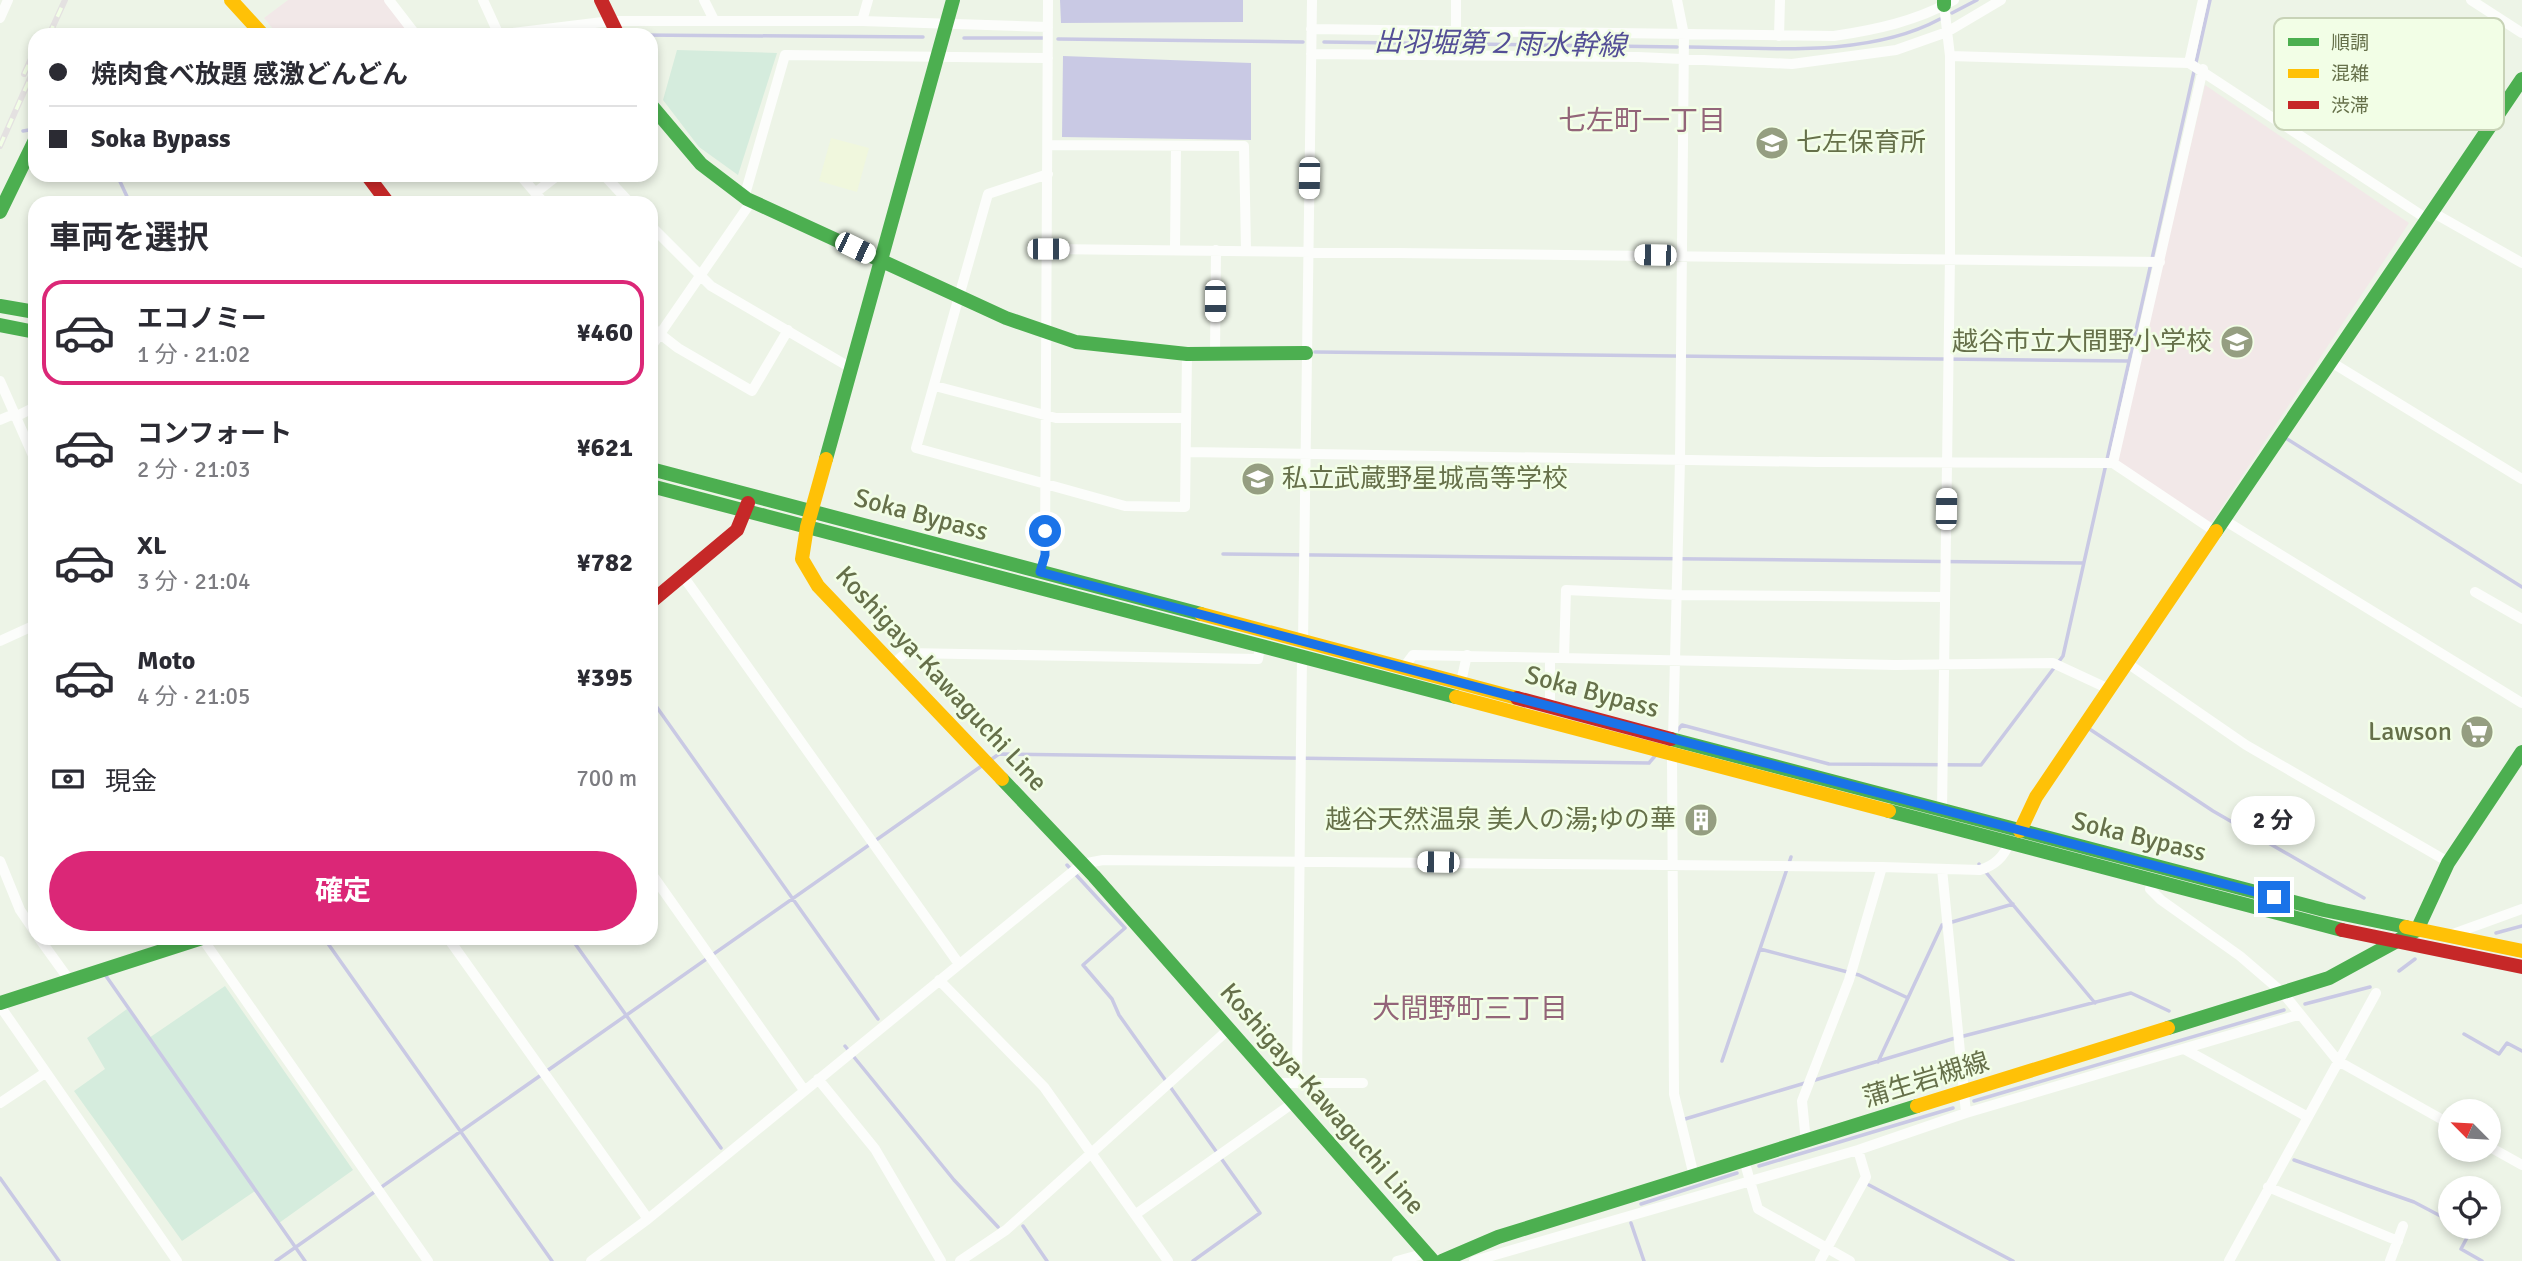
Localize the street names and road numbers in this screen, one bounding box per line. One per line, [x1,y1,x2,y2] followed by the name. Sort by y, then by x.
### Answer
[851,482,991,548] street label: Soka Bypass
[828,560,1054,798] street label: Koshigaya-Kawaguchi Line
[1522,659,1662,725] street label: Soka Bypass
[2069,805,2209,869] street label: Soka Bypass
[1213,977,1431,1221] street label: Koshigaya-Kawaguchi Line
[1859,1046,1993,1114] street label: 蒲生岩槻線

